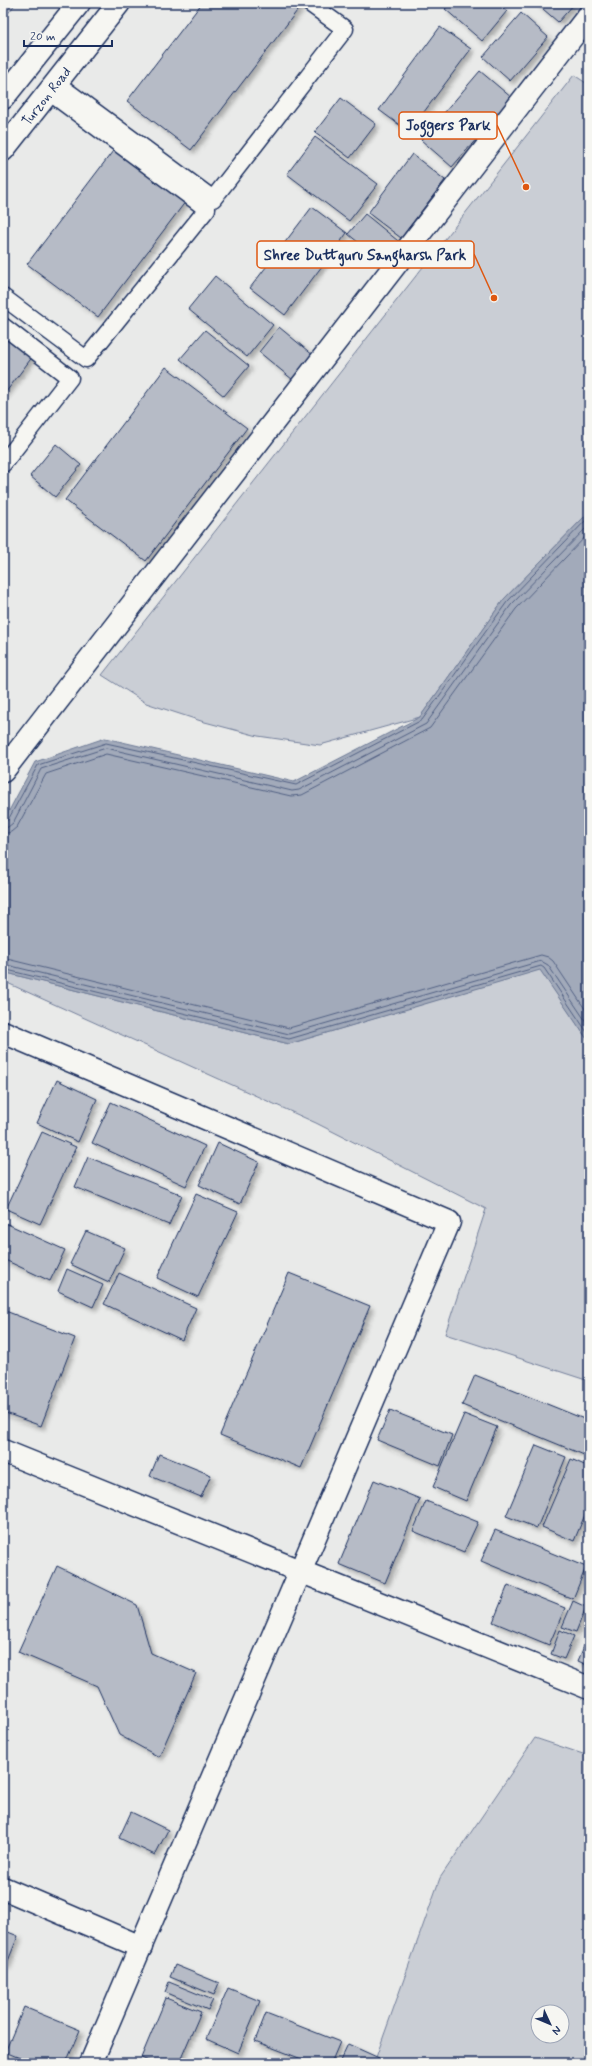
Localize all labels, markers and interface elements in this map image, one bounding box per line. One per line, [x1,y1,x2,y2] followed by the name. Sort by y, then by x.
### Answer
[24,22,112,48] scale bar
[30,29,56,45] text: 20 m
[18,63,76,130] street label: Turzon Road
[399,112,497,139] callout: Joggers Park
[405,116,491,138] text: Joggers Park
[257,241,474,268] callout: Shree Duttguru Sangharsh Park
[264,246,467,268] text: Shree Duttguru Sangharsh Park
[530,2004,570,2044] north arrow
[549,2023,564,2038] text: N

